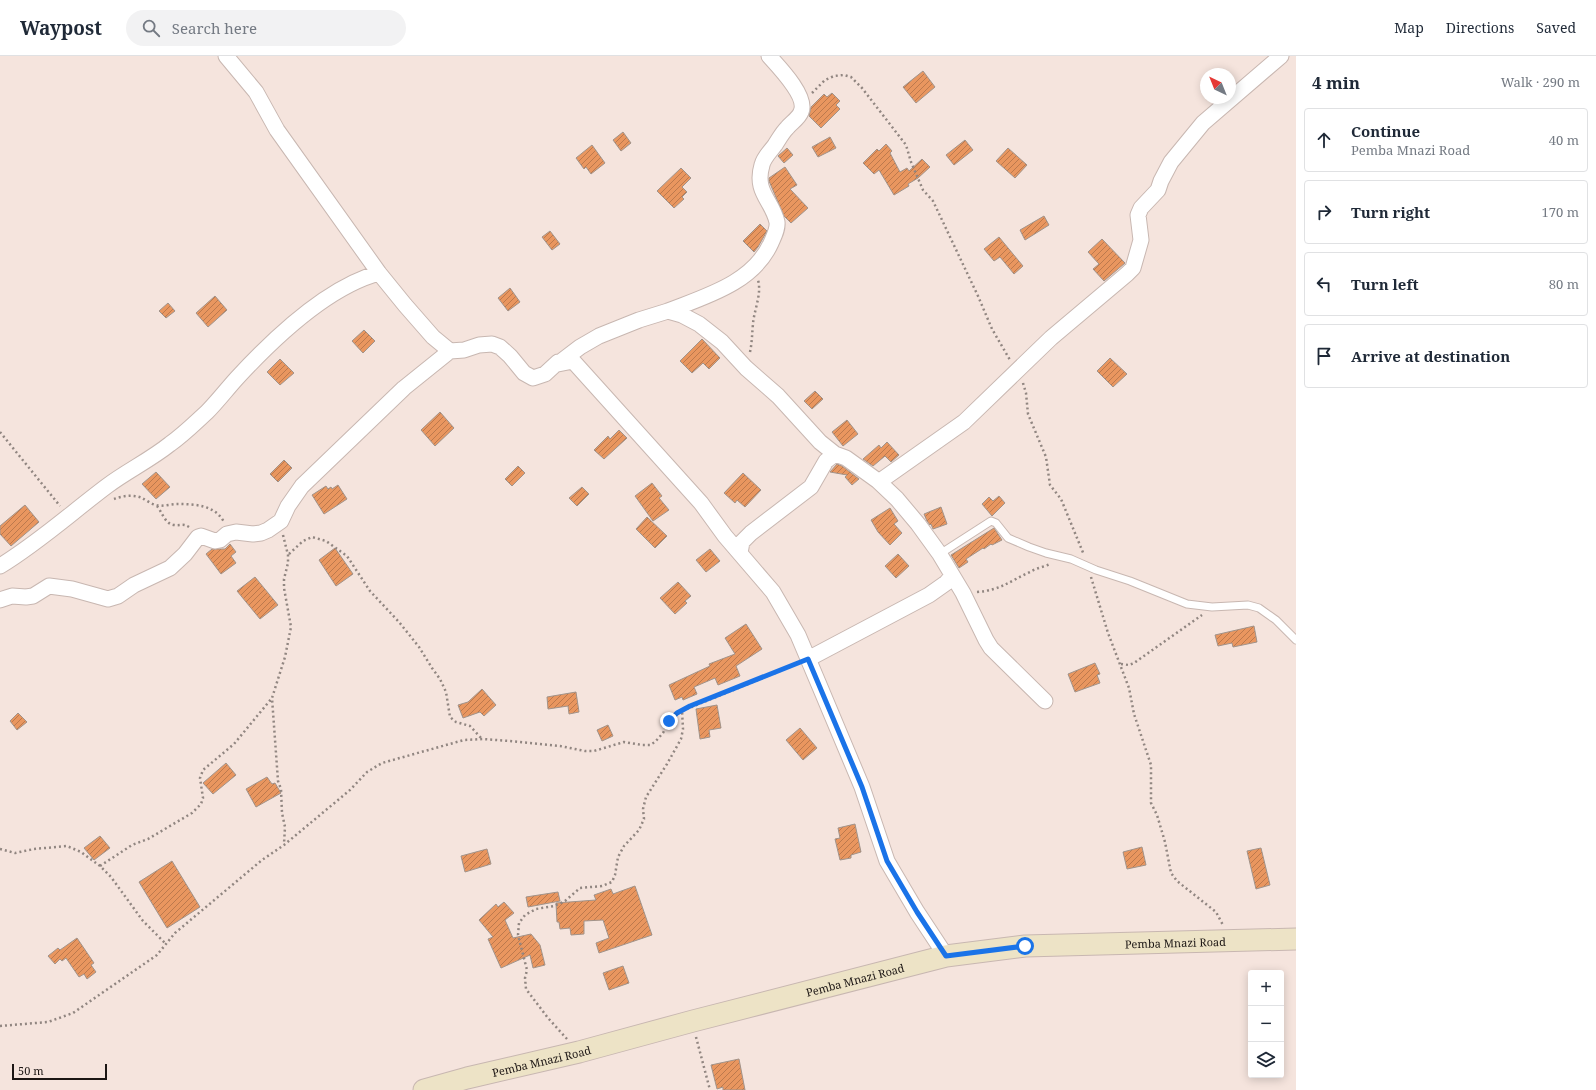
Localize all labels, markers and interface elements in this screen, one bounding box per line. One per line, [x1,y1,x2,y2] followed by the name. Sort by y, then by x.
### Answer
[126,10,406,46] search box
[20,15,102,41] text: Waypost
[140,17,162,39] icon: search
[172,18,257,38] text: Search here
[1394,18,1424,37] text: Map
[1446,18,1514,37] text: Directions
[1536,18,1576,37] text: Saved
[1200,68,1236,104] north arrow
[1312,71,1360,94] text: 4 min
[1501,73,1580,91] text: Walk · 290 m
[1351,121,1420,141] text: Continue
[1313,129,1335,151] icon: ahead
[1549,131,1579,149] text: 40 m
[1351,141,1470,159] text: Pemba Mnazi Road
[1313,201,1335,223] icon: right
[1351,202,1430,222] text: Turn right
[1542,203,1579,221] text: 170 m
[1313,273,1335,295] icon: left
[1351,274,1419,294] text: Turn left
[1549,275,1579,293] text: 80 m
[1313,345,1335,367] icon: arrive
[1351,346,1510,366] text: Arrive at destination
[660,712,678,730] route end
[1125,933,1226,951] street label: Pemba Mnazi Road
[1016,937,1034,955] route start
[804,959,906,999] street label: Pemba Mnazi Road
[1248,970,1284,1078] map controls
[1248,970,1284,1006] button: +
[1248,1006,1284,1042] button: −
[490,1042,593,1079] street label: Pemba Mnazi Road
[1248,1042,1284,1078] button: layers
[12,1062,107,1081] scale bar
[18,1063,44,1078] text: 50 m

